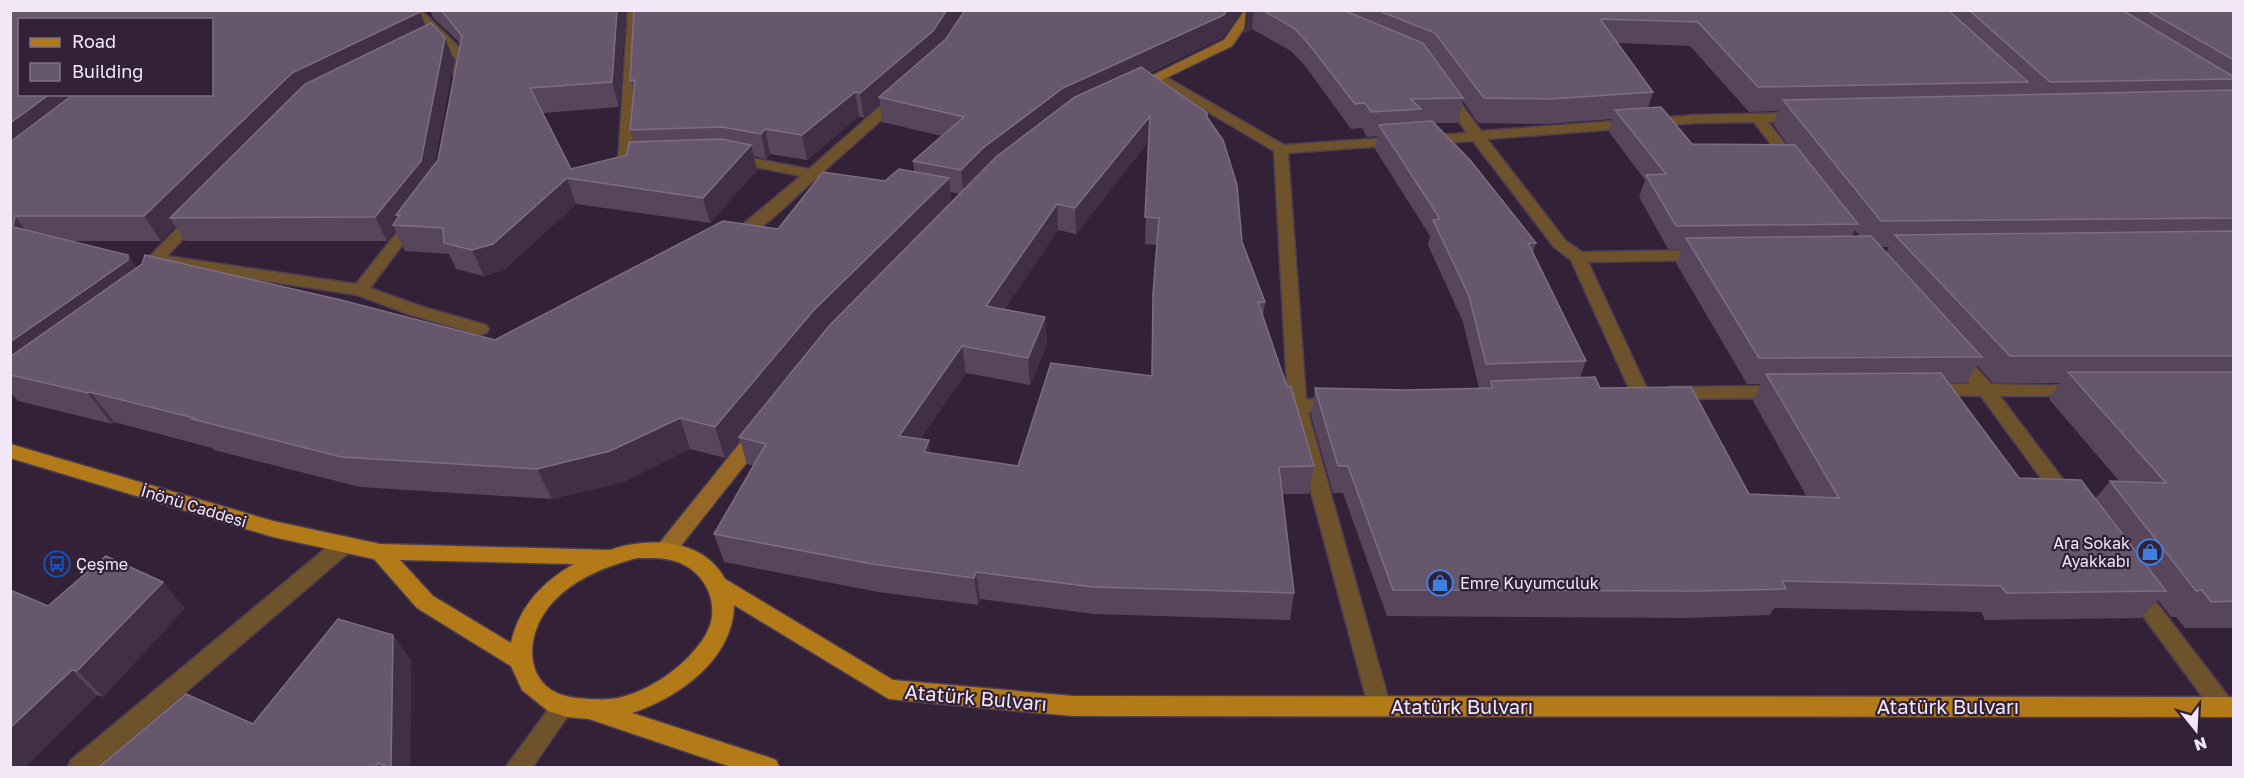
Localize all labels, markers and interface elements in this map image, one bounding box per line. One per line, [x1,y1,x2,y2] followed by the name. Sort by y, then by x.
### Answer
[18,18,213,96] legend
[72,30,116,52] text: Road
[72,60,143,82] text: Building
[139,480,249,532] street label: İnönü Caddesi
[2053,533,2130,571] place label: Ara Sokak Ayakkabı
[2135,537,2165,567] shop icon: Ara Sokak Ayakkabı
[42,549,72,579] bus stop icon: Çeşme
[76,554,128,574] place label: Çeşme
[1425,568,1455,598] shop icon: Emre Kuyumculuk
[1460,573,1599,593] place label: Emre Kuyumculuk
[904,679,1048,715] street label: Atatürk Bulvarı
[1391,694,1533,718] street label: Atatürk Bulvarı
[1877,694,2019,718] street label: Atatürk Bulvarı
[2166,700,2226,760] north arrow
[2192,733,2210,756] text: N

